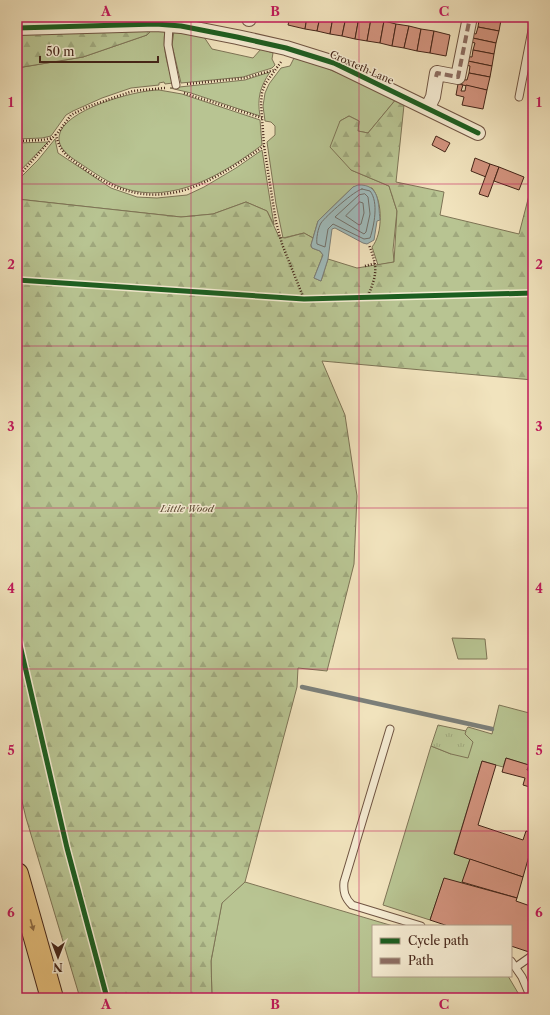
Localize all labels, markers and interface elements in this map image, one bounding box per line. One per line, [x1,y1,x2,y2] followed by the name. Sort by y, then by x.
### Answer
[100,3,112,19] text: A
[270,3,280,19] text: B
[439,3,449,19] text: C
[40,38,158,64] scale bar
[46,44,75,59] text: 50 m
[328,48,396,88] street label: Croxteth Lane
[8,94,14,110] text: 1
[536,94,542,110] text: 1
[7,256,15,272] text: 2
[535,256,543,272] text: 2
[7,418,15,434] text: 3
[535,418,543,434] text: 3
[159,502,215,515] park label: Little Wood
[7,580,15,596] text: 4
[535,580,543,596] text: 4
[7,742,15,758] text: 5
[535,742,543,758] text: 5
[7,904,15,920] text: 6
[535,904,543,920] text: 6
[29,919,35,932] one-way arrow
[372,925,512,977] legend
[408,933,469,948] text: Cycle path
[38,937,78,977] north arrow
[408,953,434,968] text: Path
[53,960,63,974] text: N
[100,996,112,1012] text: A
[270,996,280,1012] text: B
[439,996,449,1012] text: C

